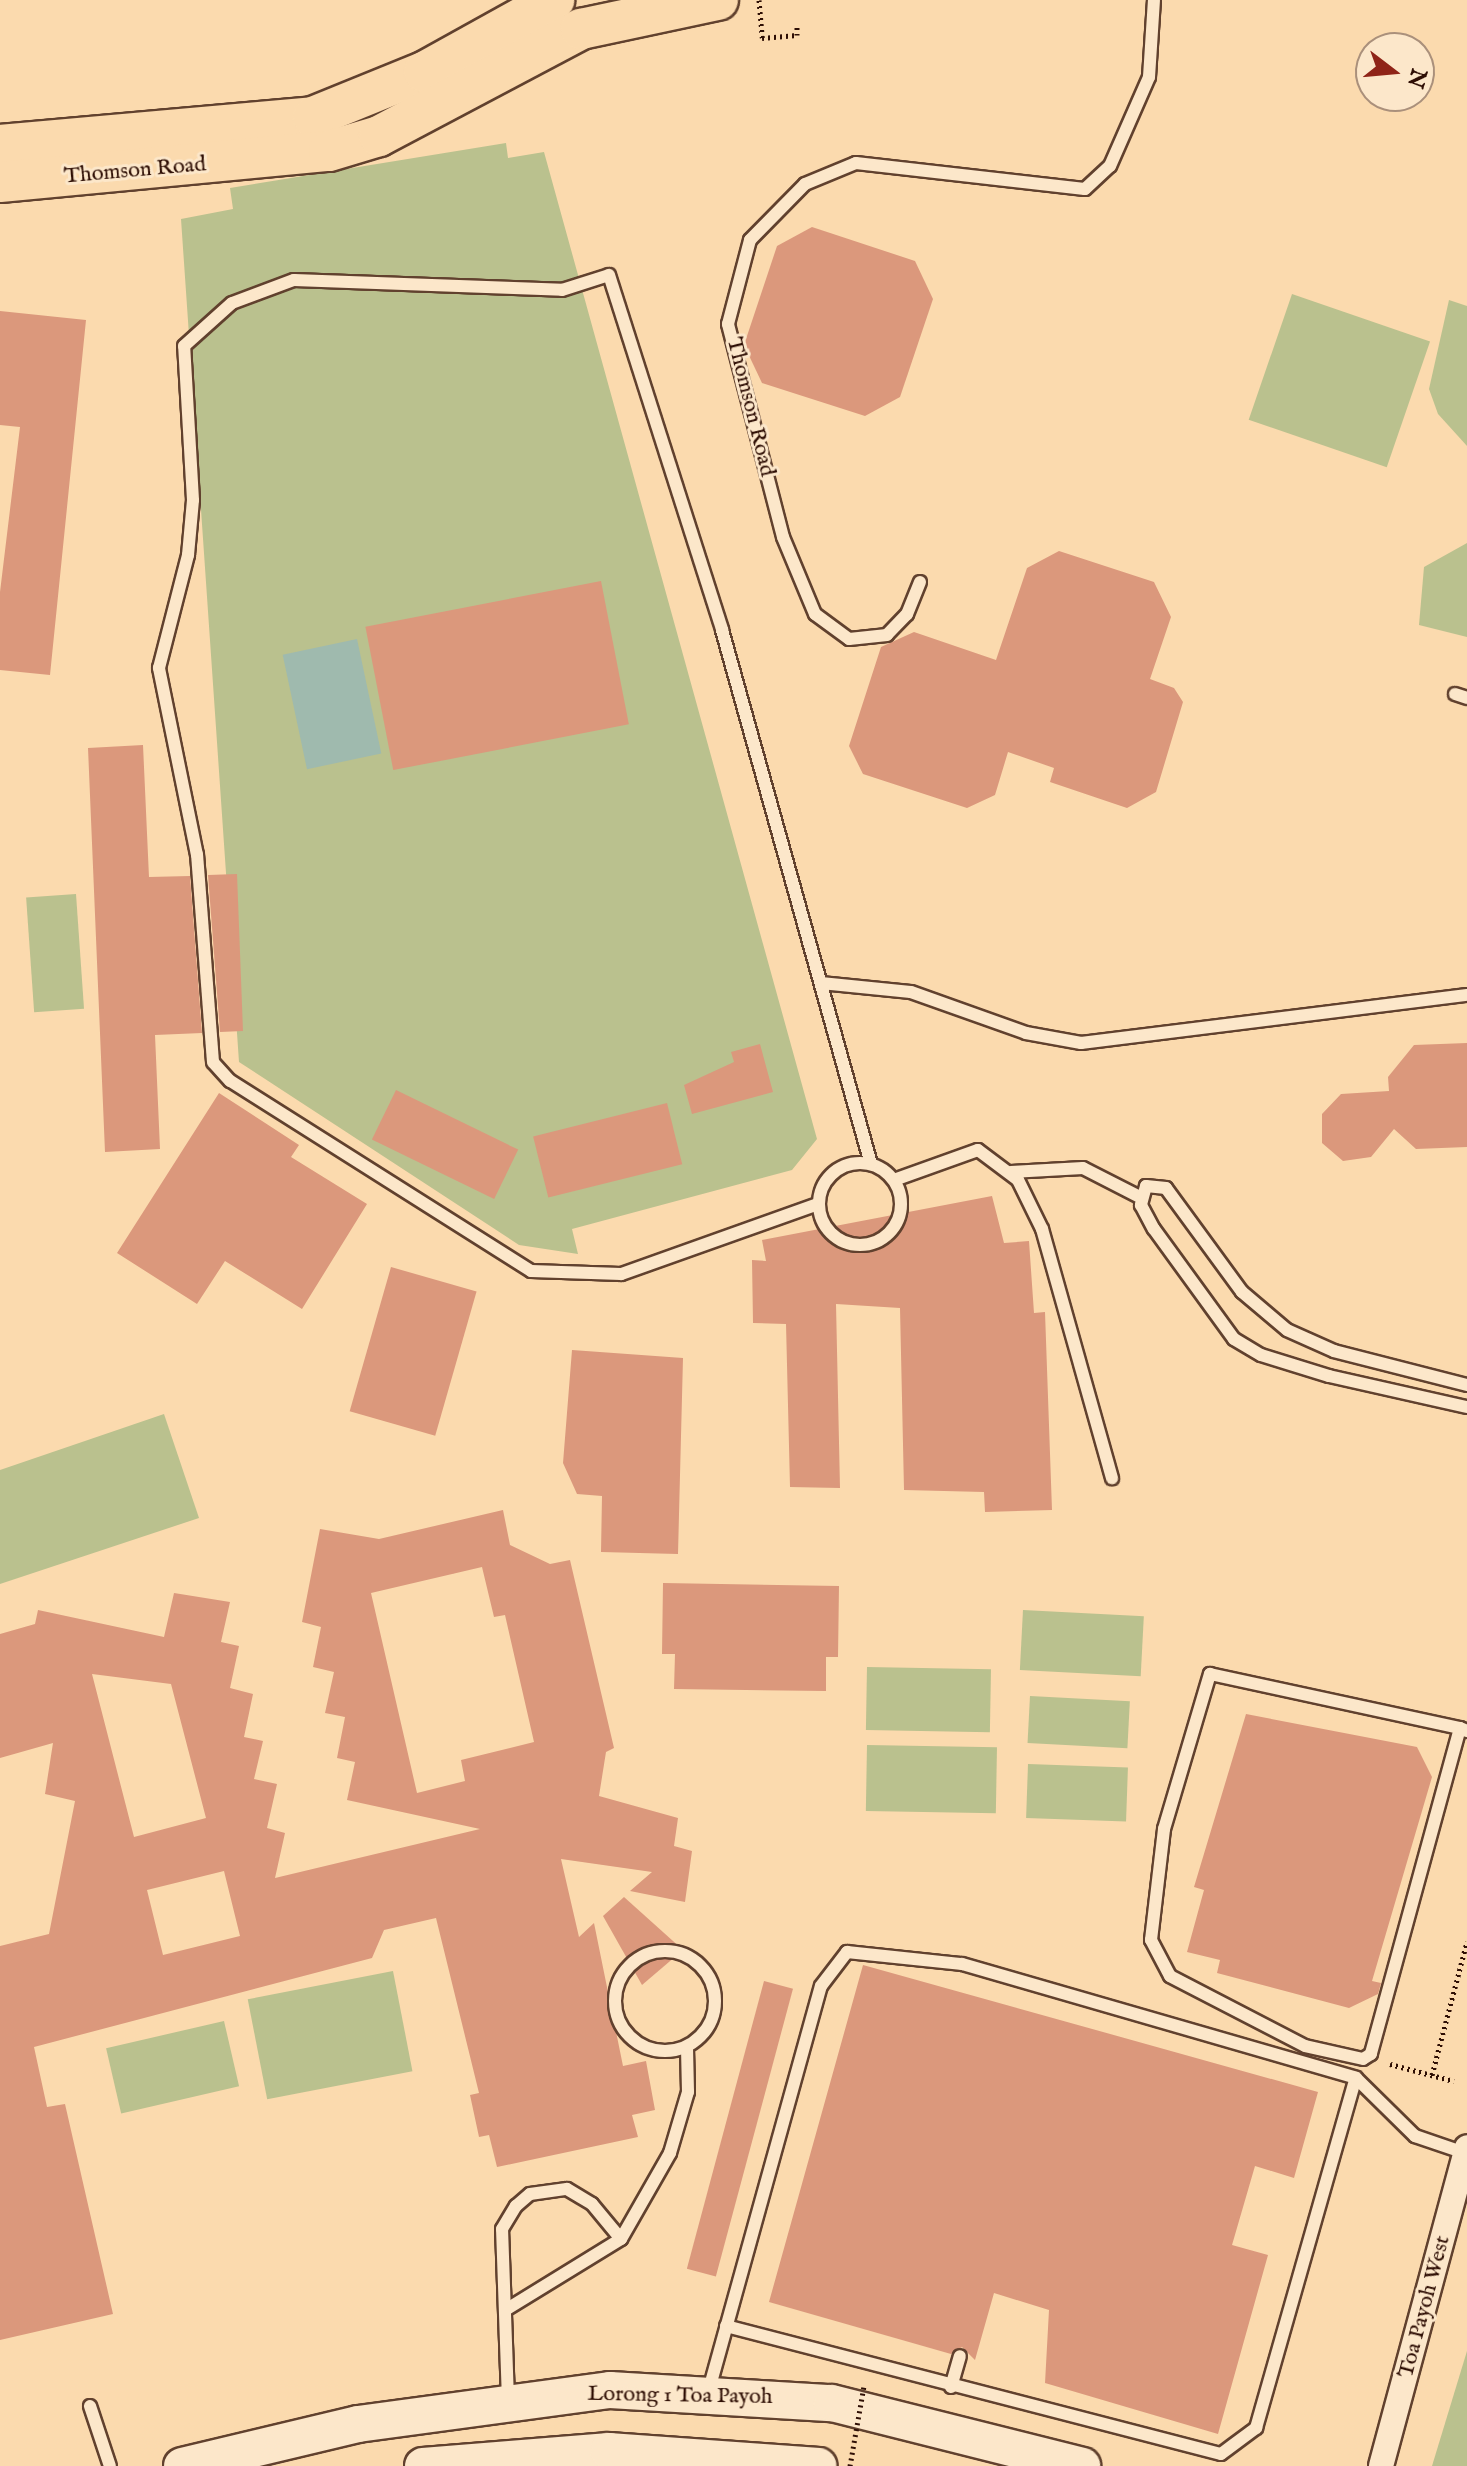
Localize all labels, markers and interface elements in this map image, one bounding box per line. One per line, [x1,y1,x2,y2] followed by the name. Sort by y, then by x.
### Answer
[1355,32,1435,112] north arrow
[1400,65,1432,91] text: N
[63,152,207,190] street label: Thomson Road
[720,335,780,479] street label: Thomson Road
[1393,2233,1457,2381] street label: Toa Payoh West
[587,2381,773,2411] street label: Lorong 1 Toa Payoh

